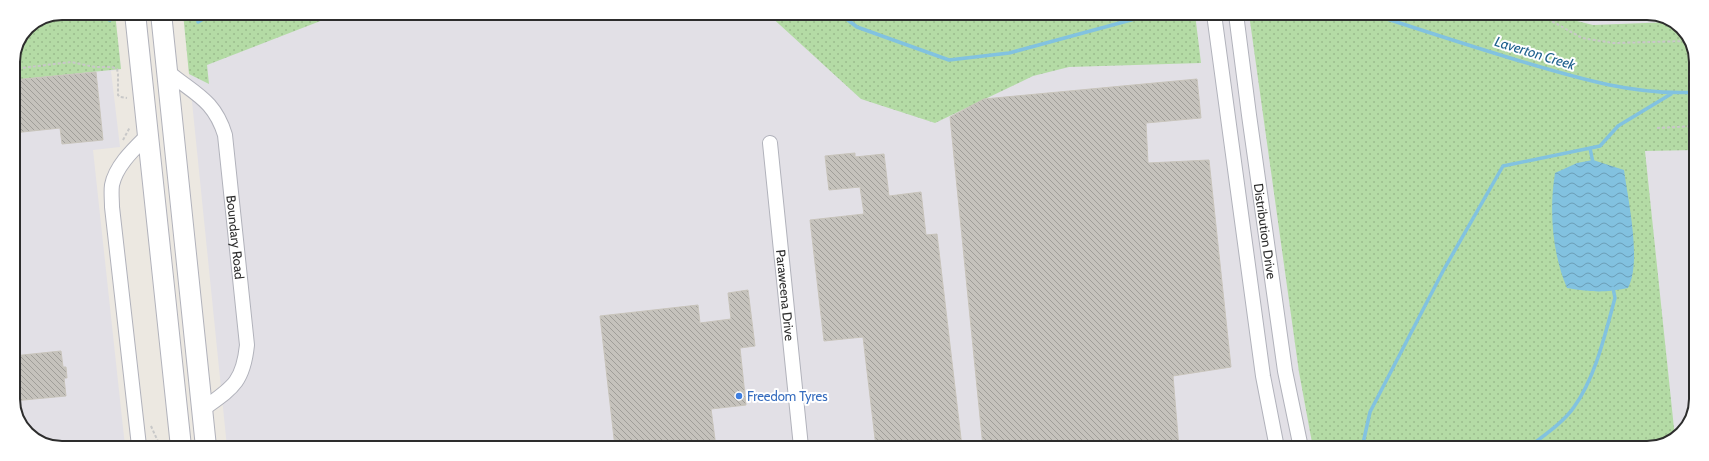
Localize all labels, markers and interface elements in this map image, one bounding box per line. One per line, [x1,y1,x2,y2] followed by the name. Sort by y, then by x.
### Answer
[1493,32,1578,74] water label: Laverton Creek
[1251,182,1280,280] street label: Distribution Drive
[223,194,248,280] street label: Boundary Road
[773,249,798,342] street label: Paraweena Drive
[747,388,828,404] place label: Freedom Tyres
[734,391,744,401] marker: Freedom Tyres

